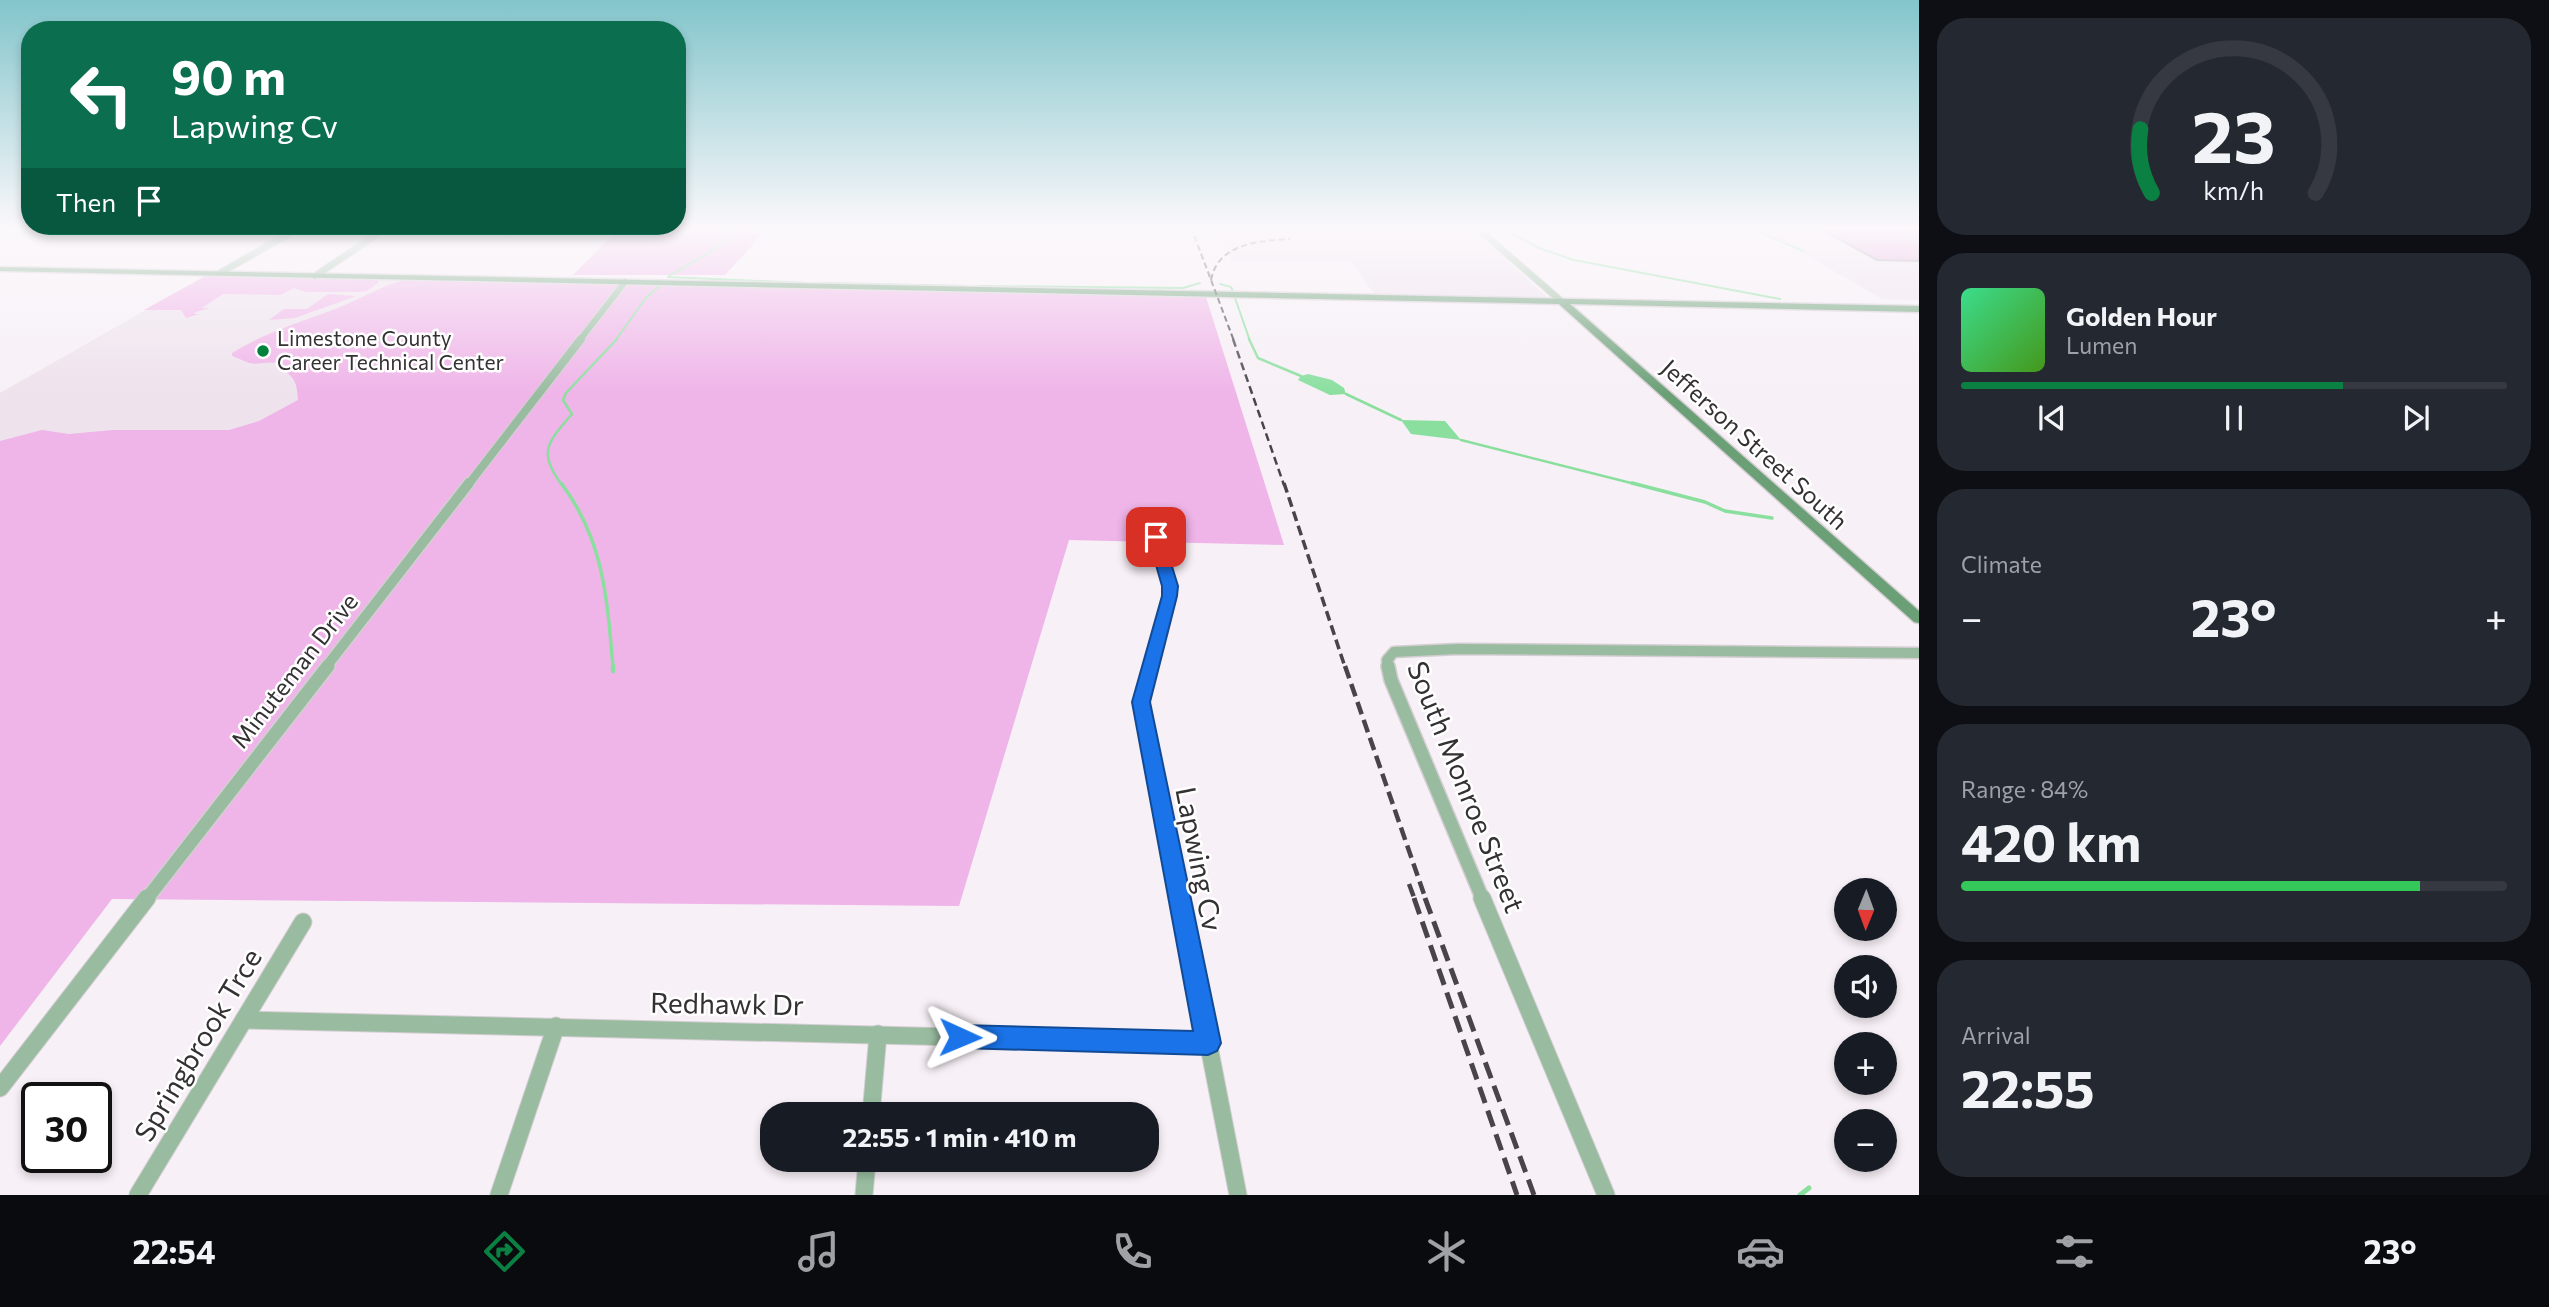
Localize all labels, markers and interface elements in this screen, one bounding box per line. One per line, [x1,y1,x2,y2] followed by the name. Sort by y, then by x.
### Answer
[171,45,286,105] text: 90 m
[56,49,147,140] icon: left
[2192,89,2276,178] text: 23
[171,105,338,145] text: Lapwing Cv
[2204,175,2264,205] text: km/h
[130,182,168,220] icon: arrive
[56,186,116,217] text: Then
[2066,300,2217,331] text: Golden Hour
[277,325,504,374] place label: Limestone County Career Technical Center
[2066,331,2137,359] text: Lumen
[255,343,271,359] marker: Limestone County Career Technical Center
[1656,353,1854,535] street label: Jefferson Street South
[2033,399,2071,437] icon: previous
[2215,399,2253,437] icon: pause
[2397,399,2435,437] icon: next
[1126,507,1186,567] pin
[1137,518,1175,556] icon: arrive
[1961,550,2042,578] text: Climate
[2191,584,2277,648] text: 23°
[224,587,363,753] street label: Minuteman Drive
[1961,593,1983,640] text: −
[2485,593,2507,640] text: +
[1401,656,1533,917] street label: South Monroe Street
[1961,775,2088,803] text: Range · 84%
[1169,784,1231,934] street label: Lapwing Cv
[1961,809,2141,873] text: 420 km
[1834,878,1897,942] north arrow
[1834,878,1897,1172] map controls
[126,942,268,1147] street label: Springbrook Trce
[1834,955,1897,1018] button: sound
[650,985,804,1021] street label: Redhawk Dr
[923,1000,997,1074] position arrow
[1961,1021,2031,1049] text: Arrival
[1834,1032,1897,1095] button: +
[1961,1055,2095,1119] text: 22:55
[21,1082,112,1173] speed limit sign: 30
[1834,1109,1897,1172] button: −
[843,1121,1076,1152] text: 22:55 · 1 min · 410 m
[480,1227,529,1276] icon: directions
[794,1227,843,1276] icon: music
[1108,1227,1157,1276] icon: phone
[1422,1227,1471,1276] icon: climate
[1736,1227,1785,1276] icon: car
[2050,1227,2099,1276] icon: filters
[132,1231,216,1271] text: 22:54
[2364,1231,2416,1271] text: 23°

